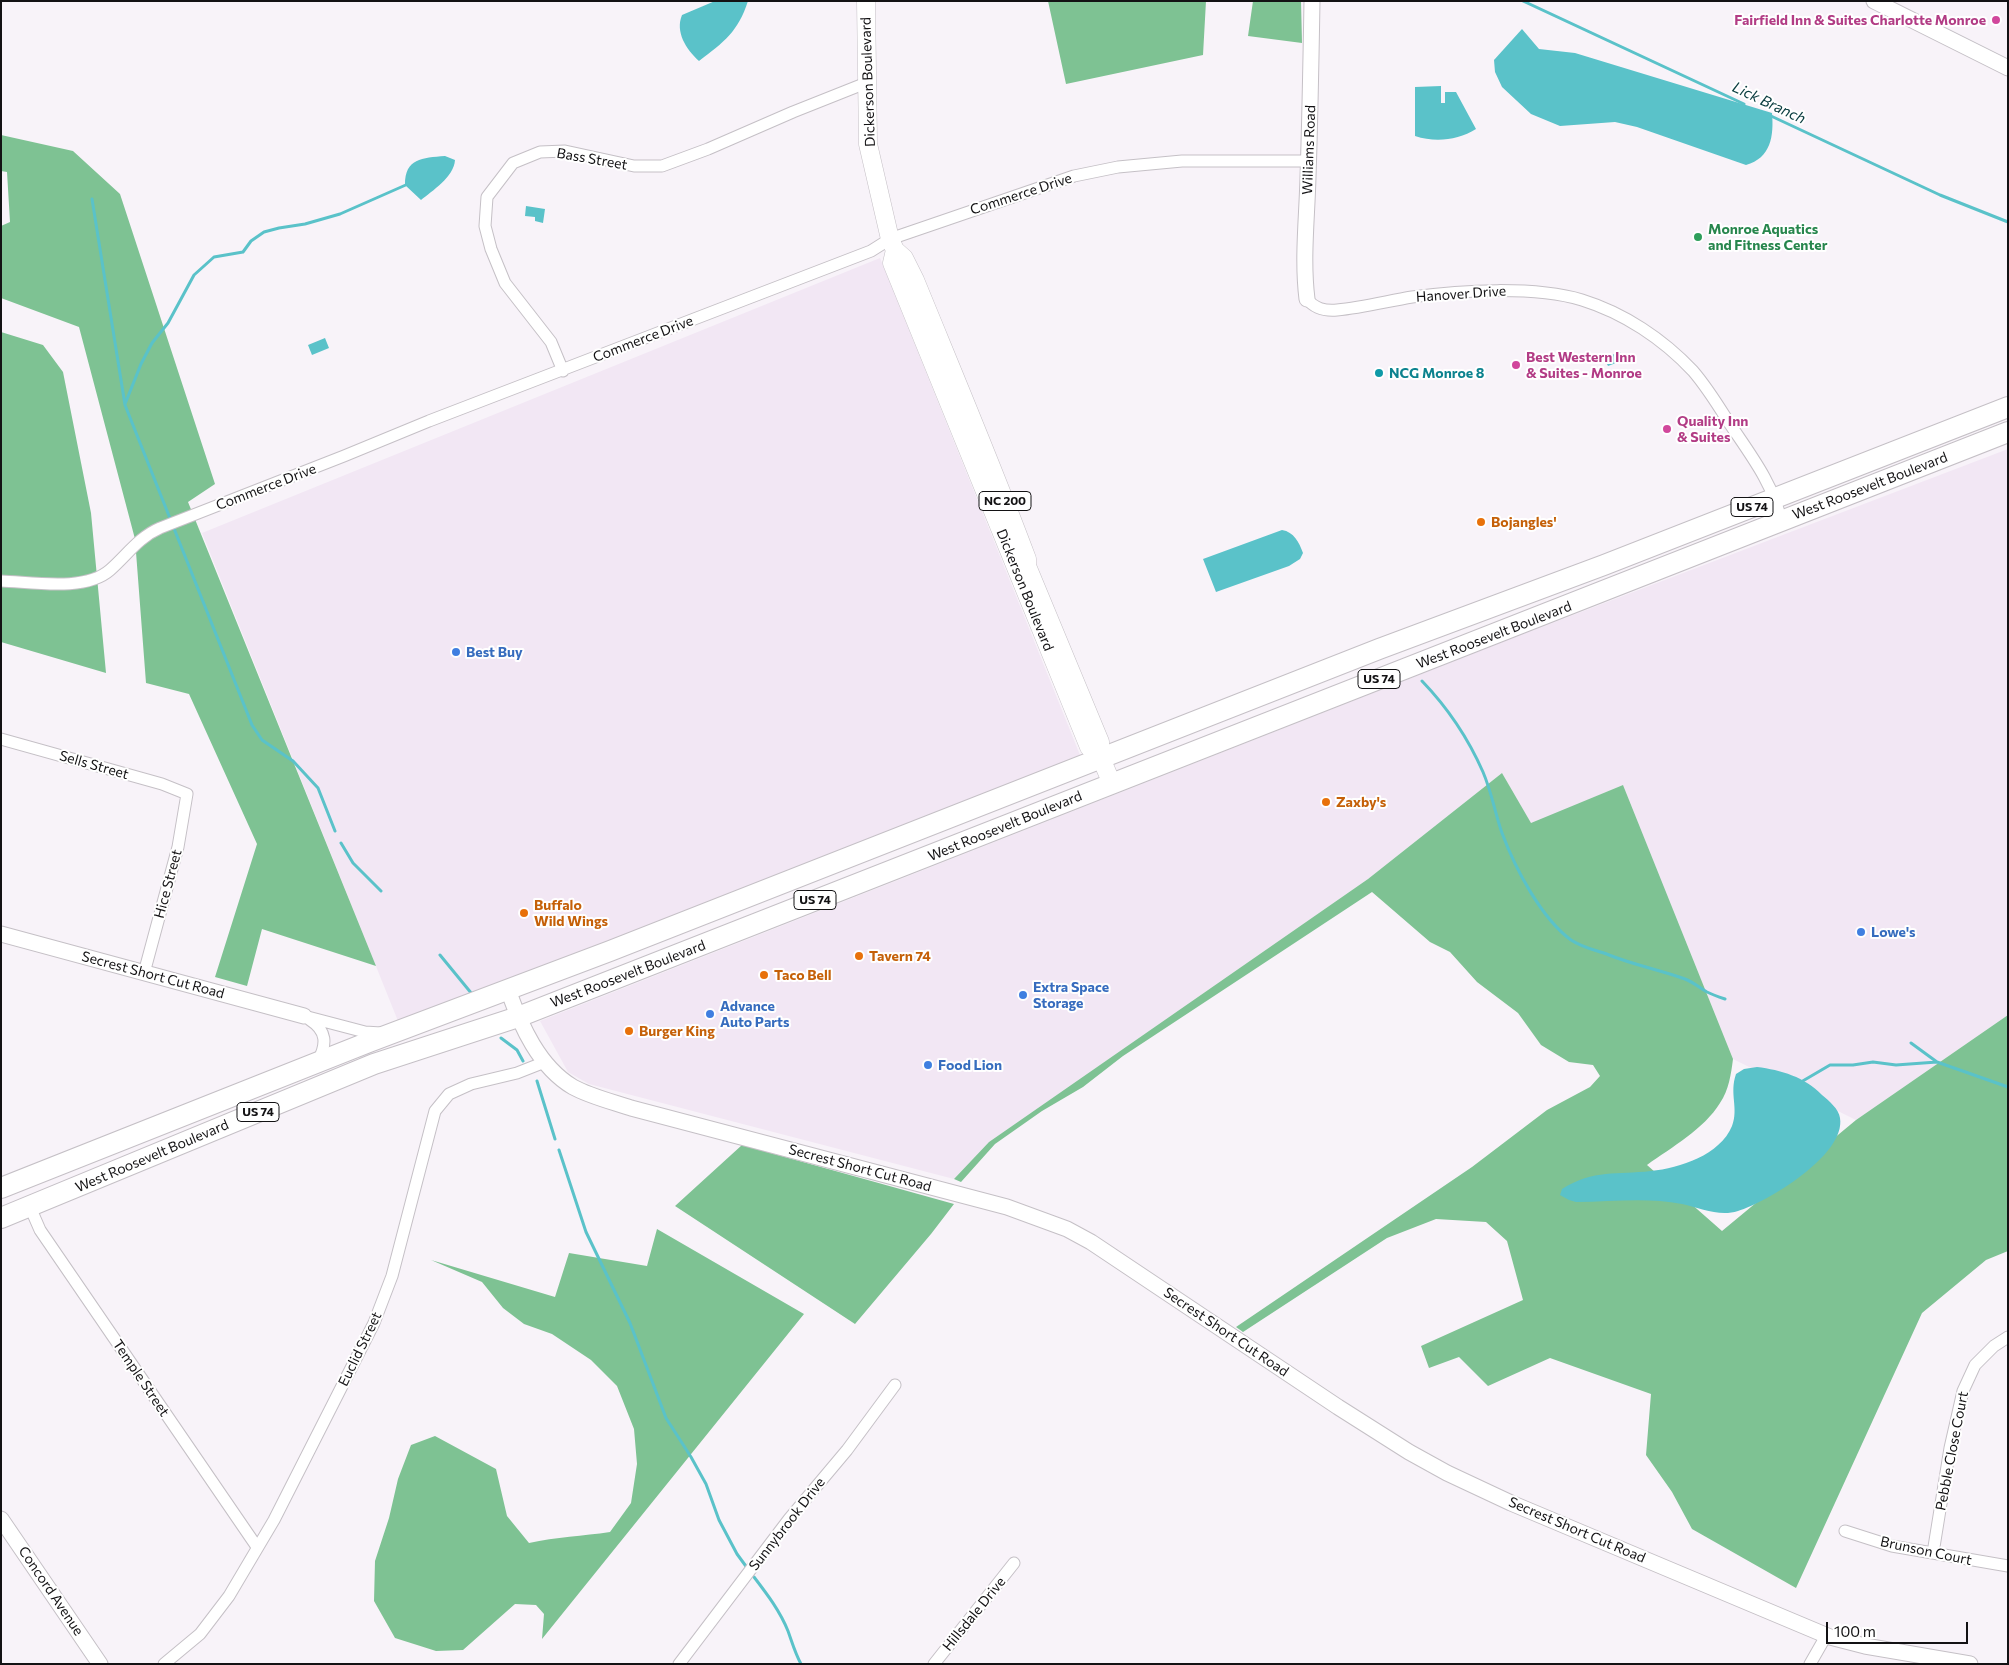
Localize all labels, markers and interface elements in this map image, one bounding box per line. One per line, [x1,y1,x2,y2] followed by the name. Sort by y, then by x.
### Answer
[1734,12,1986,28] place label: Fairfield Inn & Suites Charlotte Monroe
[1990,14,2002,26] marker: Fairfield Inn & Suites Charlotte Monroe
[857,17,879,147] street label: Dickerson Boulevard
[1729,78,1809,128] water label: Lick Branch
[1299,105,1319,195] street label: Williams Road
[555,145,629,173] street label: Bass Street
[968,170,1074,218] street label: Commerce Drive
[1708,221,1827,253] place label: Monroe Aquatics and Fitness Center
[1692,231,1704,243] marker: Monroe Aquatics and Fitness Center
[1415,282,1507,306] street label: Hanover Drive
[591,312,695,366] street label: Commerce Drive
[1526,349,1642,382] place label: Best Western Inn & Suites - Monroe
[1510,359,1522,371] marker: Best Western Inn & Suites - Monroe
[1389,365,1484,381] place label: NCG Monroe 8
[1373,367,1385,379] marker: NCG Monroe 8
[1677,413,1748,446] place label: Quality Inn & Suites
[1661,423,1673,435] marker: Quality Inn & Suites
[1790,449,1950,523] street label: West Roosevelt Boulevard
[214,460,318,514] street label: Commerce Drive
[979,492,1031,511] road number: NC 200
[1731,498,1773,516] road number: US 74
[1491,514,1557,530] place label: Bojangles'
[1475,516,1487,528] marker: Bojangles'
[993,527,1057,653] street label: Dickerson Boulevard
[1414,598,1574,672] street label: West Roosevelt Boulevard
[466,644,523,660] place label: Best Buy
[450,646,462,658] marker: Best Buy
[1358,670,1400,689] road number: US 74
[57,747,131,783] street label: Sells Street
[926,787,1084,865] street label: West Roosevelt Boulevard
[1336,794,1386,810] place label: Zaxby's
[1320,796,1332,808] marker: Zaxby's
[151,848,185,920] street label: Hice Street
[794,890,836,910] road number: US 74
[534,897,608,930] place label: Buffalo Wild Wings
[518,907,530,919] marker: Buffalo Wild Wings
[1871,924,1916,940] place label: Lowe's
[1855,926,1867,938] marker: Lowe's
[548,937,708,1011] street label: West Roosevelt Boulevard
[80,948,226,1002] street label: Secrest Short Cut Road
[869,948,931,964] place label: Tavern 74
[853,950,865,962] marker: Tavern 74
[774,967,832,983] place label: Taco Bell
[758,969,770,981] marker: Taco Bell
[1033,979,1109,1012] place label: Extra Space Storage
[1017,989,1029,1001] marker: Extra Space Storage
[720,998,789,1030] place label: Advance Auto Parts
[704,1008,716,1020] marker: Advance Auto Parts
[639,1023,715,1039] place label: Burger King
[623,1025,635,1037] marker: Burger King
[938,1057,1002,1073] place label: Food Lion
[922,1059,934,1071] marker: Food Lion
[237,1102,279,1122] road number: US 74
[73,1116,231,1196] street label: West Roosevelt Boulevard
[787,1141,933,1195] street label: Secrest Short Cut Road
[1160,1284,1292,1380] street label: Secrest Short Cut Road
[335,1309,385,1389] street label: Euclid Street
[109,1336,173,1420] street label: Temple Street
[1932,1390,1972,1512] street label: Pebble Close Court
[745,1474,829,1574] street label: Sunnybrook Drive
[1506,1494,1648,1566] street label: Secrest Short Cut Road
[1879,1533,1973,1569] street label: Brunson Court
[15,1543,87,1639] street label: Concord Avenue
[939,1574,1009,1654] street label: Hillsdale Drive
[1829,1612,1972,1644] scale bar
[1834,1622,1876,1640] text: 100 m

